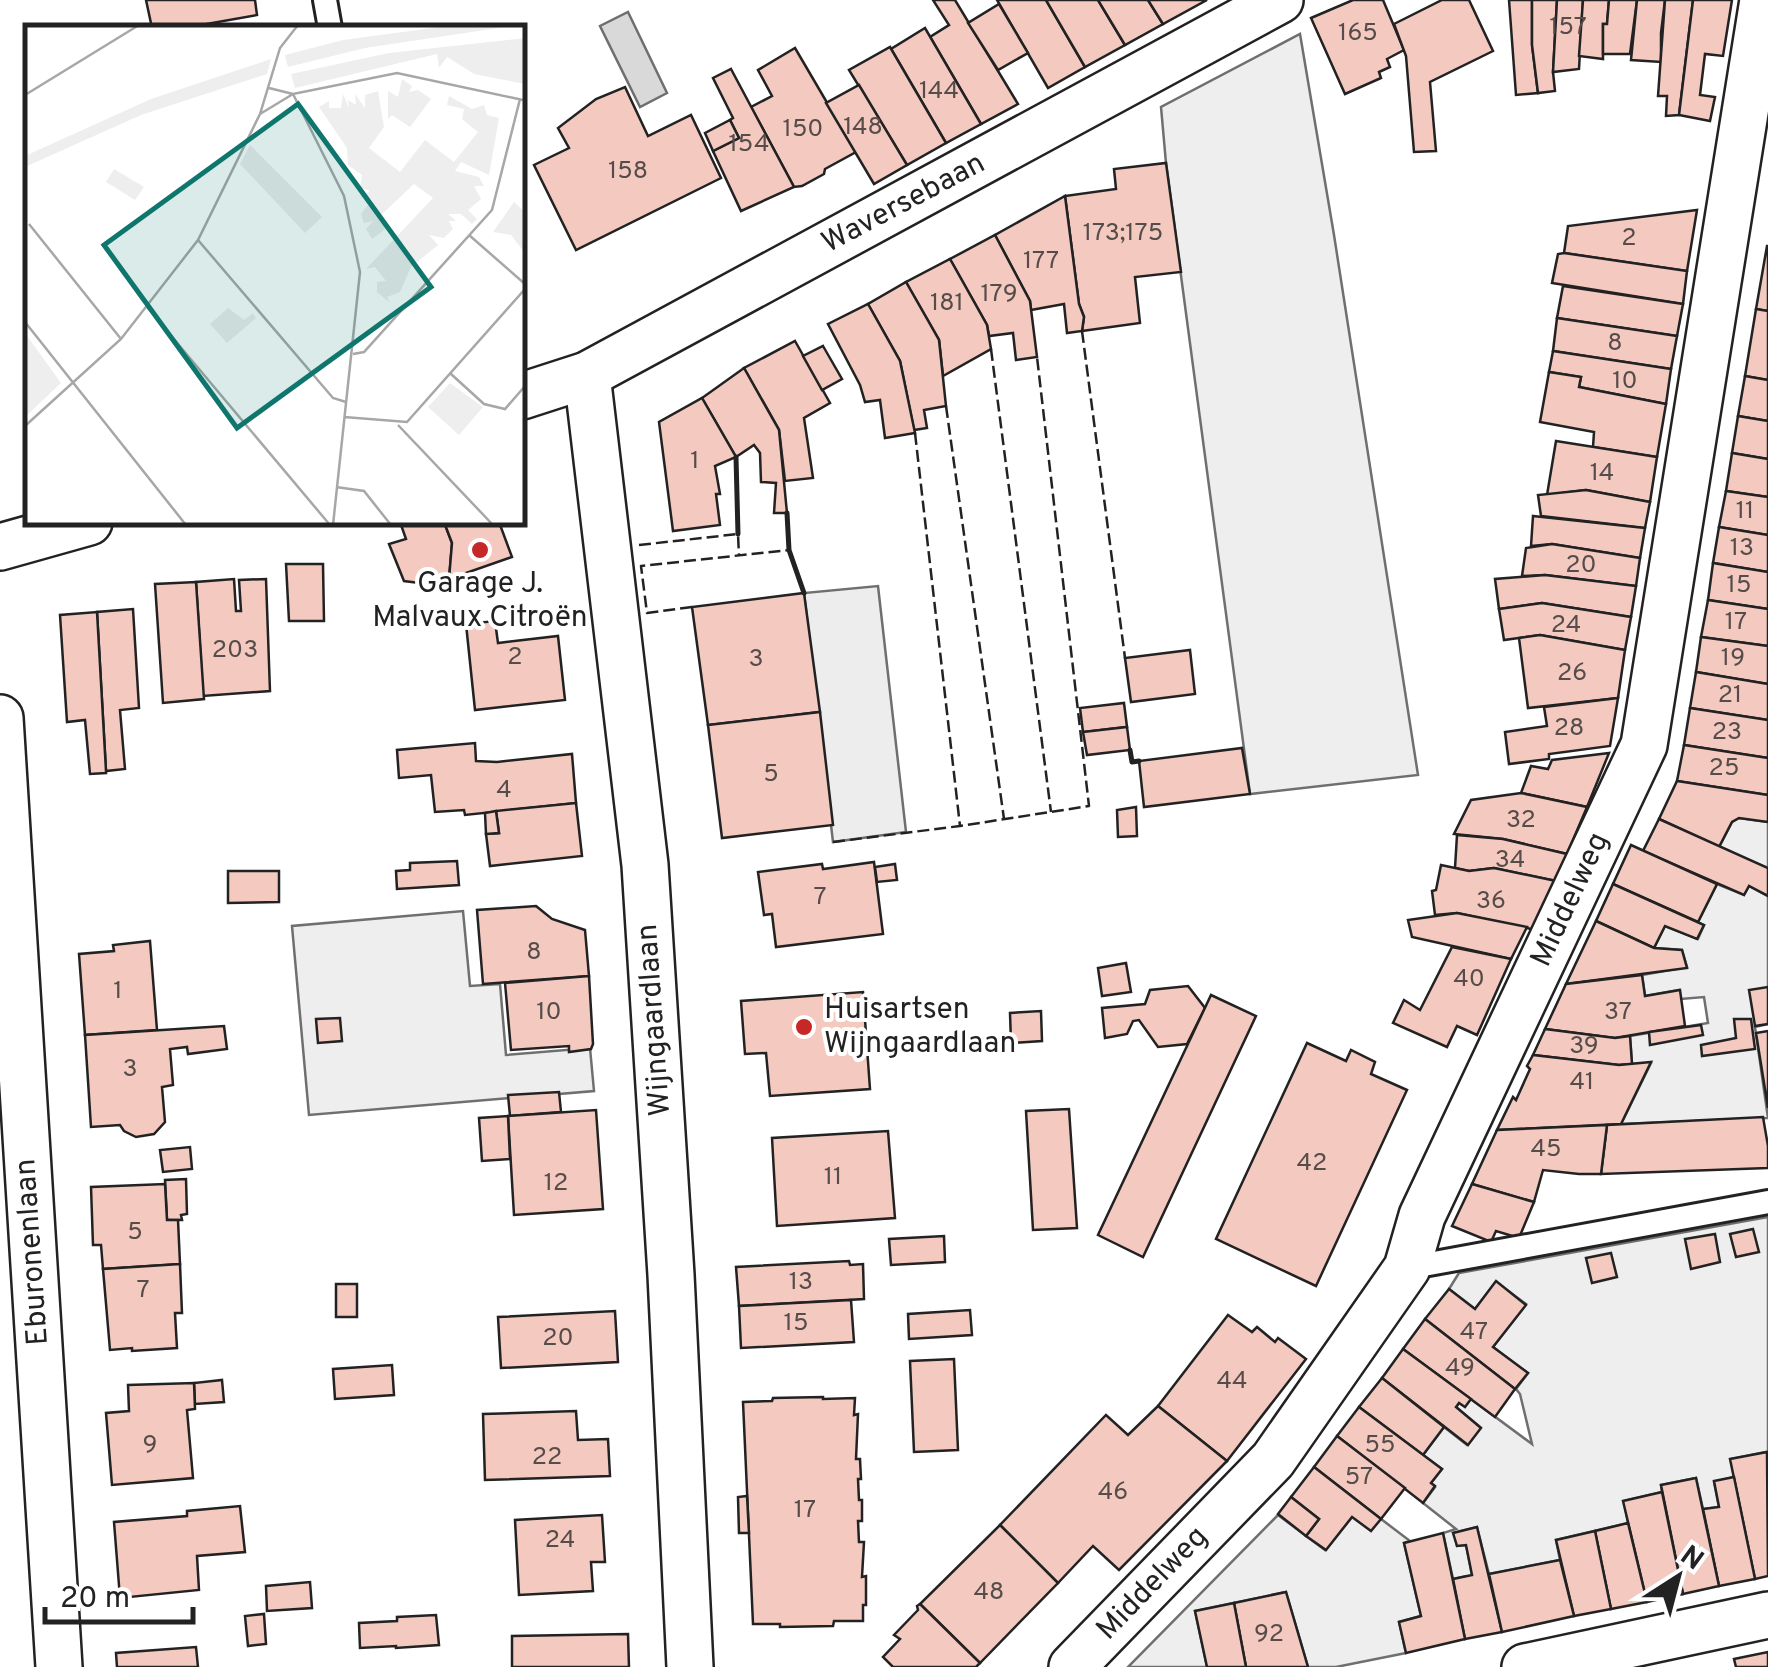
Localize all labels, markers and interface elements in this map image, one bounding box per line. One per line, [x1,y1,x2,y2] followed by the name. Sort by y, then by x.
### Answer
[1549,12,1587,44] house number: 157
[1338,18,1378,50] house number: 165
[25,25,525,525] inset map
[919,76,959,108] house number: 144
[843,112,883,144] house number: 148
[783,114,823,146] house number: 150
[729,129,769,161] house number: 154
[816,146,992,262] street label: Waversebaan
[608,156,648,188] house number: 158
[1083,218,1163,250] house number: 173;175
[1621,223,1637,255] house number: 2
[1023,246,1059,278] house number: 177
[980,279,1018,311] house number: 179
[930,288,964,320] house number: 181
[1607,328,1623,360] house number: 8
[1612,366,1638,398] house number: 10
[690,446,700,478] house number: 1
[1590,458,1614,490] house number: 14
[1736,496,1754,528] house number: 11
[1730,533,1754,565] house number: 13
[469,539,491,561] marker: Garage J. Malvaux Citroën
[1565,550,1597,582] house number: 20
[372,566,588,637] place label: Garage J. Malvaux Citroën
[1727,570,1751,602] house number: 15
[1725,607,1747,639] house number: 17
[1551,610,1581,642] house number: 24
[212,635,258,667] house number: 203
[507,642,523,674] house number: 2
[1721,643,1745,675] house number: 19
[748,644,764,676] house number: 3
[1557,658,1587,690] house number: 26
[1718,680,1742,712] house number: 21
[1554,713,1584,745] house number: 28
[1712,717,1742,749] house number: 23
[1709,753,1739,785] house number: 25
[763,759,779,791] house number: 5
[496,775,512,807] house number: 4
[1506,805,1536,837] house number: 32
[1524,827,1618,973] street label: Middelweg
[1495,845,1525,877] house number: 34
[813,882,827,914] house number: 7
[1476,886,1506,918] house number: 36
[630,923,680,1117] street label: Wijngaardlaan
[526,937,542,969] house number: 8
[1453,964,1485,996] house number: 40
[113,976,123,1008] house number: 1
[824,992,1017,1063] place label: Huisartsen Wijngaardlaan
[536,997,562,1029] house number: 10
[1604,997,1632,1029] house number: 37
[793,1016,815,1038] marker: Huisartsen Wijngaardlaan
[1569,1031,1599,1063] house number: 39
[122,1054,138,1086] house number: 3
[1570,1067,1594,1099] house number: 41
[1530,1134,1562,1166] house number: 45
[1297,1148,1327,1180] house number: 42
[8,1157,58,1347] street label: Eburonenlaan
[824,1162,842,1194] house number: 11
[544,1168,568,1200] house number: 12
[127,1217,143,1249] house number: 5
[789,1267,813,1299] house number: 13
[136,1275,150,1307] house number: 7
[784,1308,808,1340] house number: 15
[1460,1317,1488,1349] house number: 47
[542,1323,574,1355] house number: 20
[1445,1353,1475,1385] house number: 49
[1216,1366,1248,1398] house number: 44
[143,1430,157,1462] house number: 9
[1364,1430,1396,1462] house number: 55
[532,1442,562,1474] house number: 22
[1345,1462,1373,1494] house number: 57
[1098,1477,1128,1509] house number: 46
[794,1495,816,1527] house number: 17
[1090,1519,1216,1649] street label: Middelweg
[545,1525,575,1557] house number: 24
[1628,1527,1728,1627] north arrow
[1672,1539,1710,1580] text: N
[45,1562,192,1624] scale bar
[974,1577,1004,1609] house number: 48
[60,1581,130,1618] text: 20 m
[1254,1619,1284,1651] house number: 92

